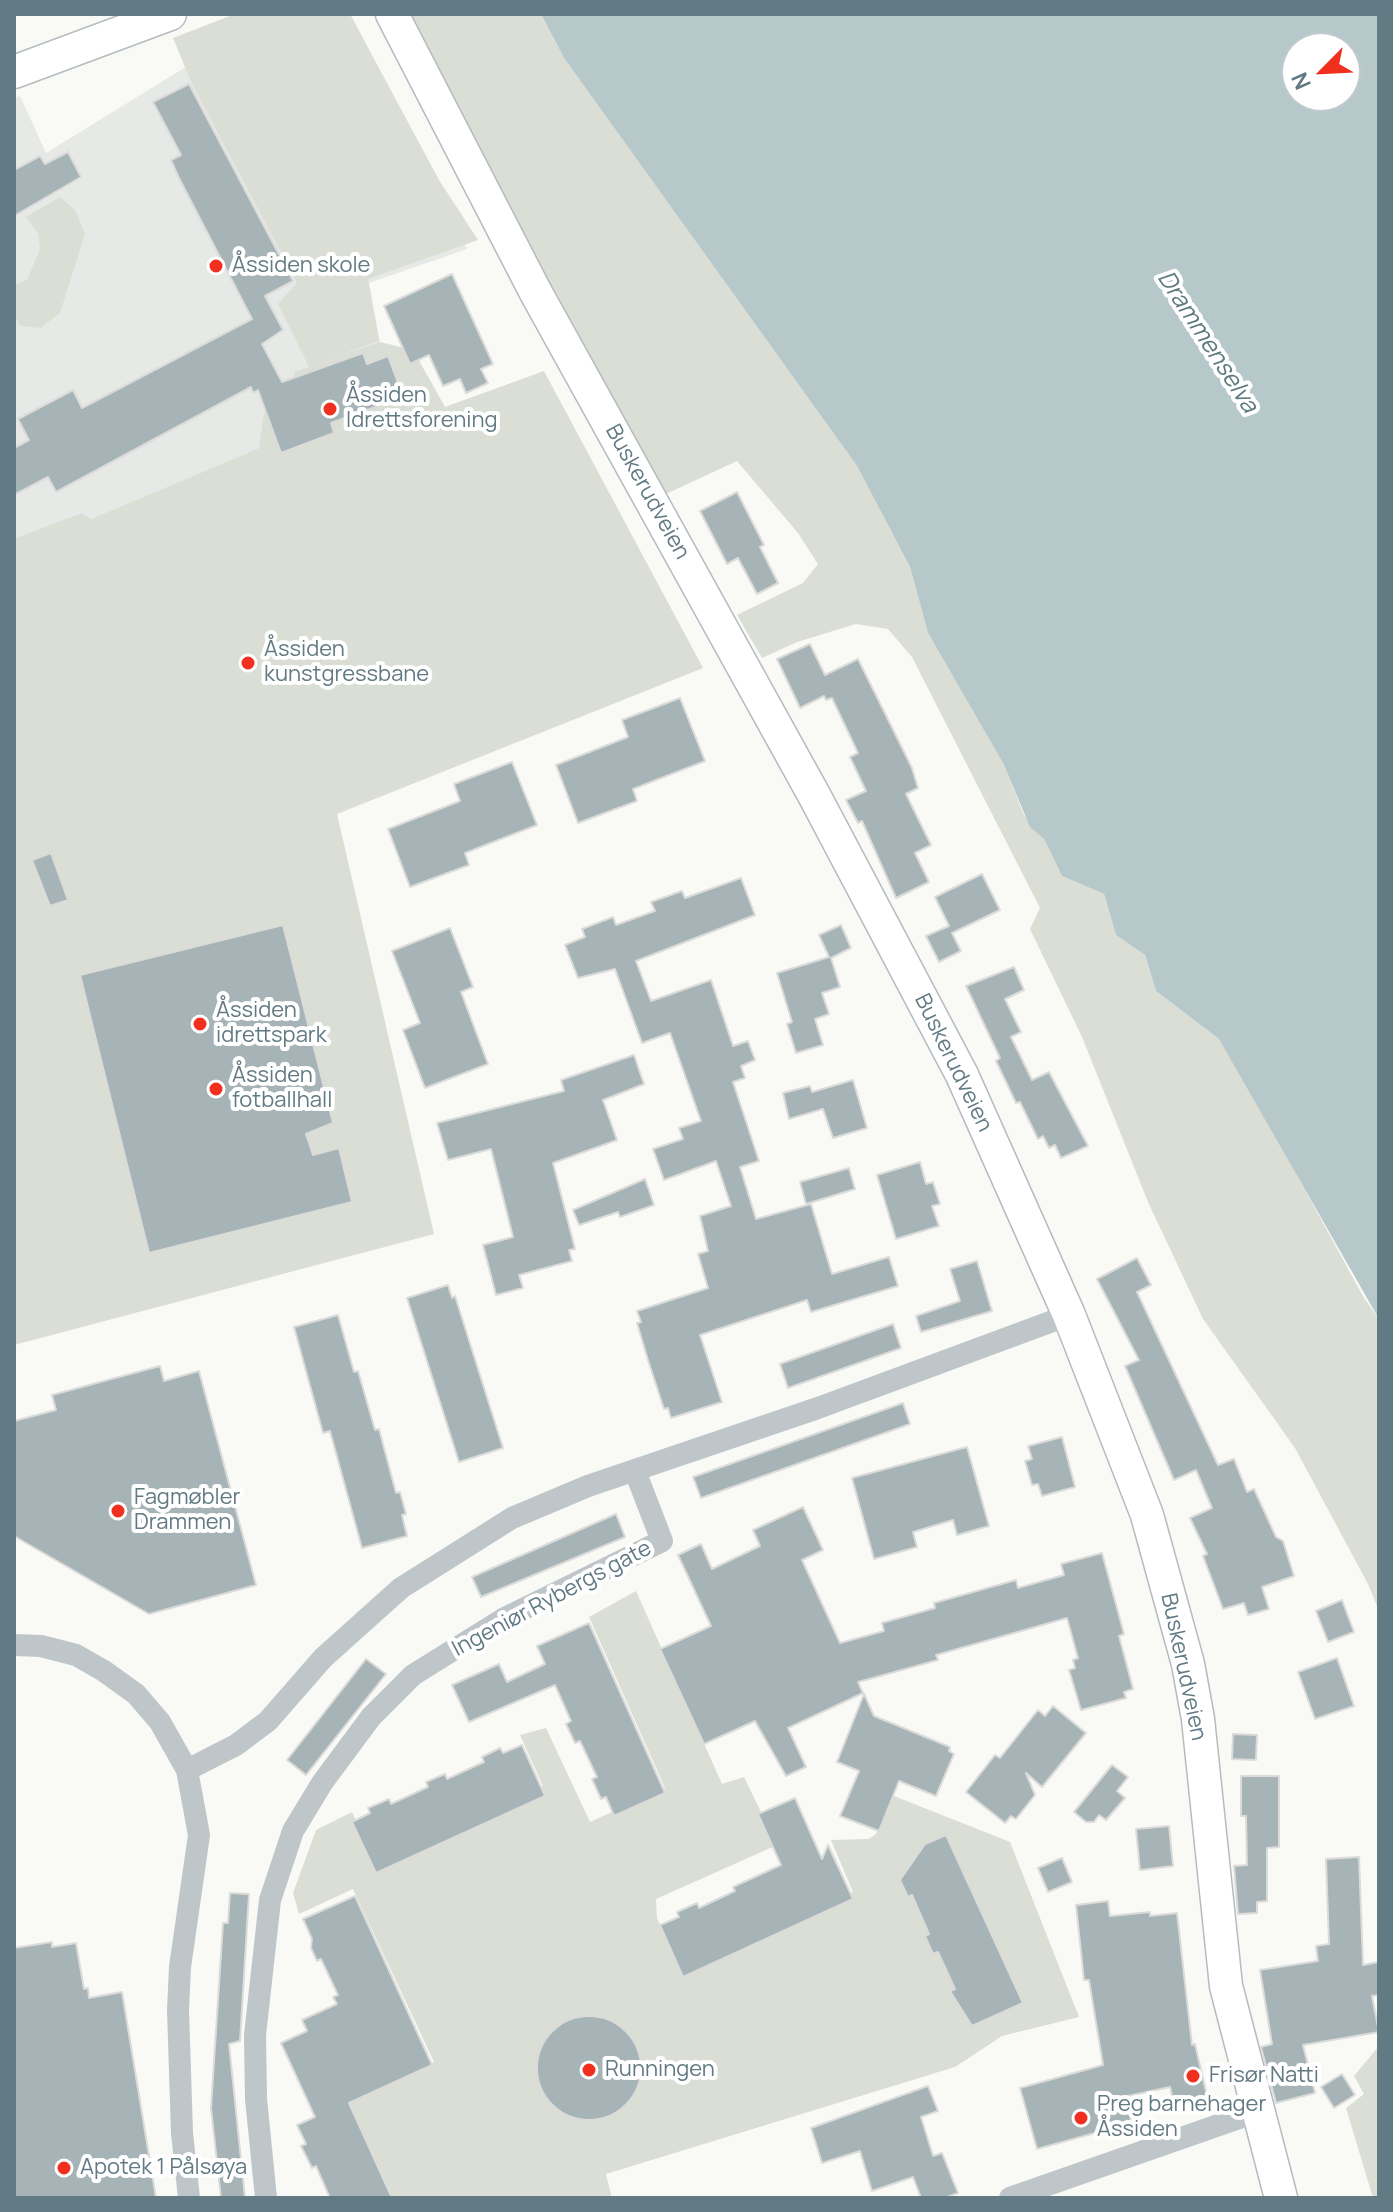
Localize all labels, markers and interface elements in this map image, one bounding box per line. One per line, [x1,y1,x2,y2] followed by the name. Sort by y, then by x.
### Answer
[1281,32,1361,112] north arrow
[1284,68,1318,94] text: N
[232,253,370,279] place label: Åssiden skole
[207,257,225,275] marker: Åssiden skole
[1150,266,1264,418] water label: Drammenselva
[346,383,498,434] place label: Åssiden Idrettsforening
[321,400,339,418] marker: Åssiden Idrettsforening
[599,420,695,564] street label: Buskerudveien
[264,637,429,688] place label: Åssiden kunstgressbane
[239,654,257,672] marker: Åssiden kunstgressbane
[908,990,998,1136] street label: Buskerudveien
[216,998,327,1050] place label: Åssiden idrettspark
[191,1015,209,1033] marker: Åssiden idrettspark
[232,1063,332,1114] place label: Åssiden fotballhall
[207,1080,225,1098] marker: Åssiden fotballhall
[134,1485,240,1536] place label: Fagmøbler Drammen
[109,1502,127,1520] marker: Fagmøbler Drammen
[448,1535,656,1663] street label: Ingeniør Rybergs gate
[1154,1591,1212,1743] street label: Buskerudveien
[605,2057,715,2083] place label: Runningen
[580,2061,598,2079] marker: Runningen
[1209,2063,1319,2089] place label: Frisør Natti
[1184,2067,1202,2085] marker: Frisør Natti
[1097,2092,1266,2144] place label: Preg barnehager Åssiden
[1072,2109,1090,2127] marker: Preg barnehager Åssiden
[80,2155,247,2181] place label: Apotek 1 Pålsøya
[55,2159,73,2177] marker: Apotek 1 Pålsøya

